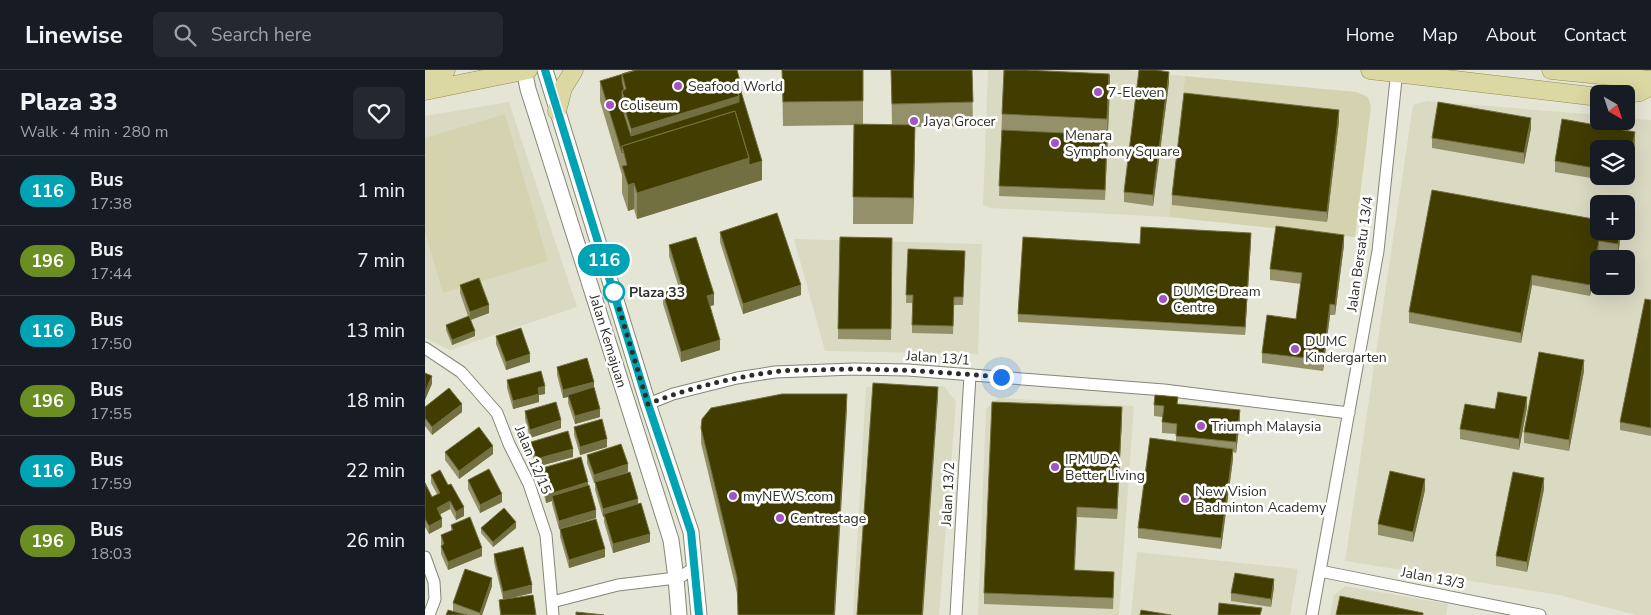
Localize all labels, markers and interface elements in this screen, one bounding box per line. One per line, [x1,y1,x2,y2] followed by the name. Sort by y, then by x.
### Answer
[153,12,503,57] search box
[25,19,123,51] text: Linewise
[171,21,199,49] icon: search
[211,22,312,48] text: Search here
[1346,23,1394,47] text: Home
[1422,23,1458,47] text: Map
[1486,23,1536,47] text: About
[1564,23,1626,47] text: Contact
[688,77,783,96] place label: Seafood World
[672,80,684,92] marker: Seafood World
[1108,83,1164,102] place label: 7-Eleven
[1590,85,1635,130] north arrow
[1590,85,1635,295] map controls
[20,86,118,118] text: Plaza 33
[1092,86,1104,98] marker: 7-Eleven
[353,87,405,139] button: heart
[620,96,678,115] place label: Coliseum
[604,99,616,111] marker: Coliseum
[923,112,996,131] place label: Jaya Grocer
[908,115,920,127] marker: Jaya Grocer
[20,121,168,143] text: Walk · 4 min · 280 m
[1065,126,1180,161] place label: Menara Symphony Square
[1049,137,1061,149] marker: Menara Symphony Square
[1590,140,1635,185] button: layers
[90,167,123,193] text: Bus
[357,178,405,204] text: 1 min
[31,179,64,203] text: 116
[90,193,132,215] text: 17:38
[1342,195,1378,314] street label: Jalan Bersatu 13/4
[1590,195,1635,240] button: +
[90,237,123,263] text: Bus
[575,244,633,276] line badge: 116
[357,248,405,274] text: 7 min
[588,248,620,272] text: 116
[31,249,64,273] text: 196
[1590,250,1635,295] button: −
[90,263,132,285] text: 17:44
[603,281,625,303] marker: Plaza 33
[1173,282,1261,317] place label: DUMC Dream Centre
[629,283,685,302] place label: Plaza 33
[584,291,631,390] street label: Jalan Kemajuan
[1157,293,1169,305] marker: DUMC Dream Centre
[90,307,123,333] text: Bus
[346,318,405,344] text: 13 min
[31,319,64,343] text: 116
[1305,332,1387,367] place label: DUMC Kindergarten
[90,333,132,355] text: 17:50
[1289,343,1301,355] marker: DUMC Kindergarten
[904,346,971,370] street label: Jalan 13/1
[989,365,1014,390] your location
[90,377,123,403] text: Bus
[346,388,405,414] text: 18 min
[31,389,64,413] text: 196
[90,403,132,425] text: 17:55
[1211,417,1322,436] place label: Triumph Malaysia
[1195,420,1207,432] marker: Triumph Malaysia
[510,422,556,497] street label: Jalan 12/15
[90,447,123,473] text: Bus
[1065,450,1145,485] place label: IPMUDA Better Living
[346,458,405,484] text: 22 min
[31,459,64,483] text: 116
[937,461,959,528] street label: Jalan 13/2
[1049,461,1061,473] marker: IPMUDA Better Living
[90,473,132,495] text: 17:59
[1195,482,1327,517] place label: New Vision Badminton Academy
[743,487,833,506] place label: myNEWS.com
[727,490,739,502] marker: myNEWS.com
[1179,493,1191,505] marker: New Vision Badminton Academy
[790,509,866,528] place label: Centrestage
[774,512,786,524] marker: Centrestage
[90,517,123,543] text: Bus
[346,528,405,554] text: 26 min
[31,529,64,553] text: 196
[90,543,132,565] text: 18:03
[1399,562,1466,593] street label: Jalan 13/3

